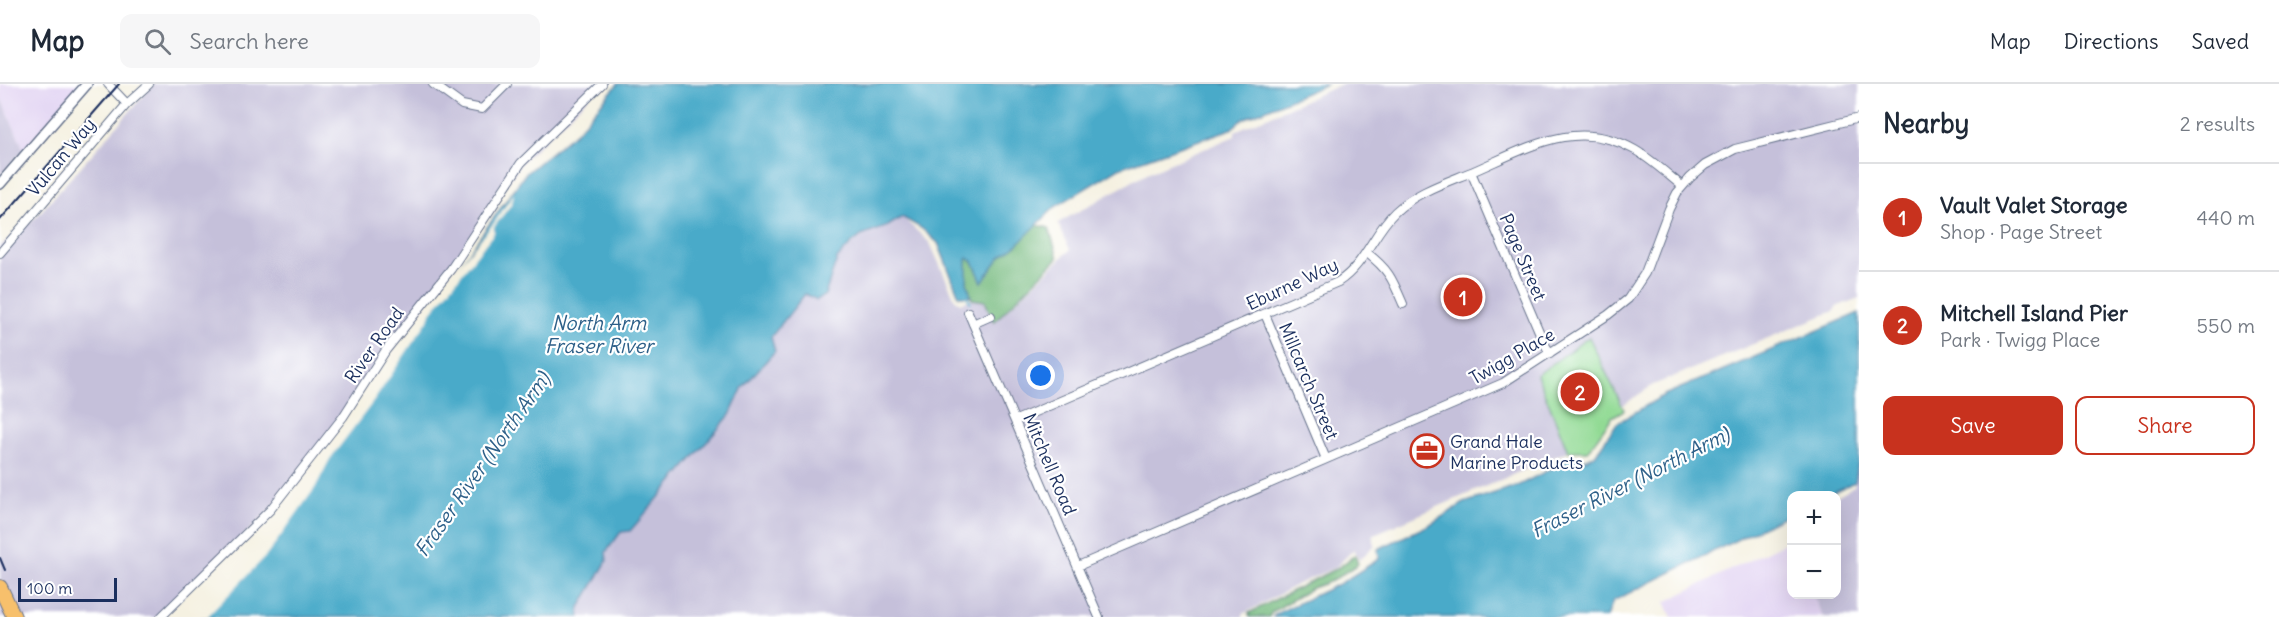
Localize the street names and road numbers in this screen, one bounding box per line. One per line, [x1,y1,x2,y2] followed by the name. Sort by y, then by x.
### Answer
[22,113,100,201] street label: Vulcan Way
[1494,210,1552,304] street label: Page Street
[1242,253,1342,315] street label: Eburne Way
[339,302,409,388] street label: River Road
[1274,319,1344,443] street label: Millcarch Street
[1465,322,1559,390] street label: Twigg Place
[1018,410,1082,519] street label: Mitchell Road

